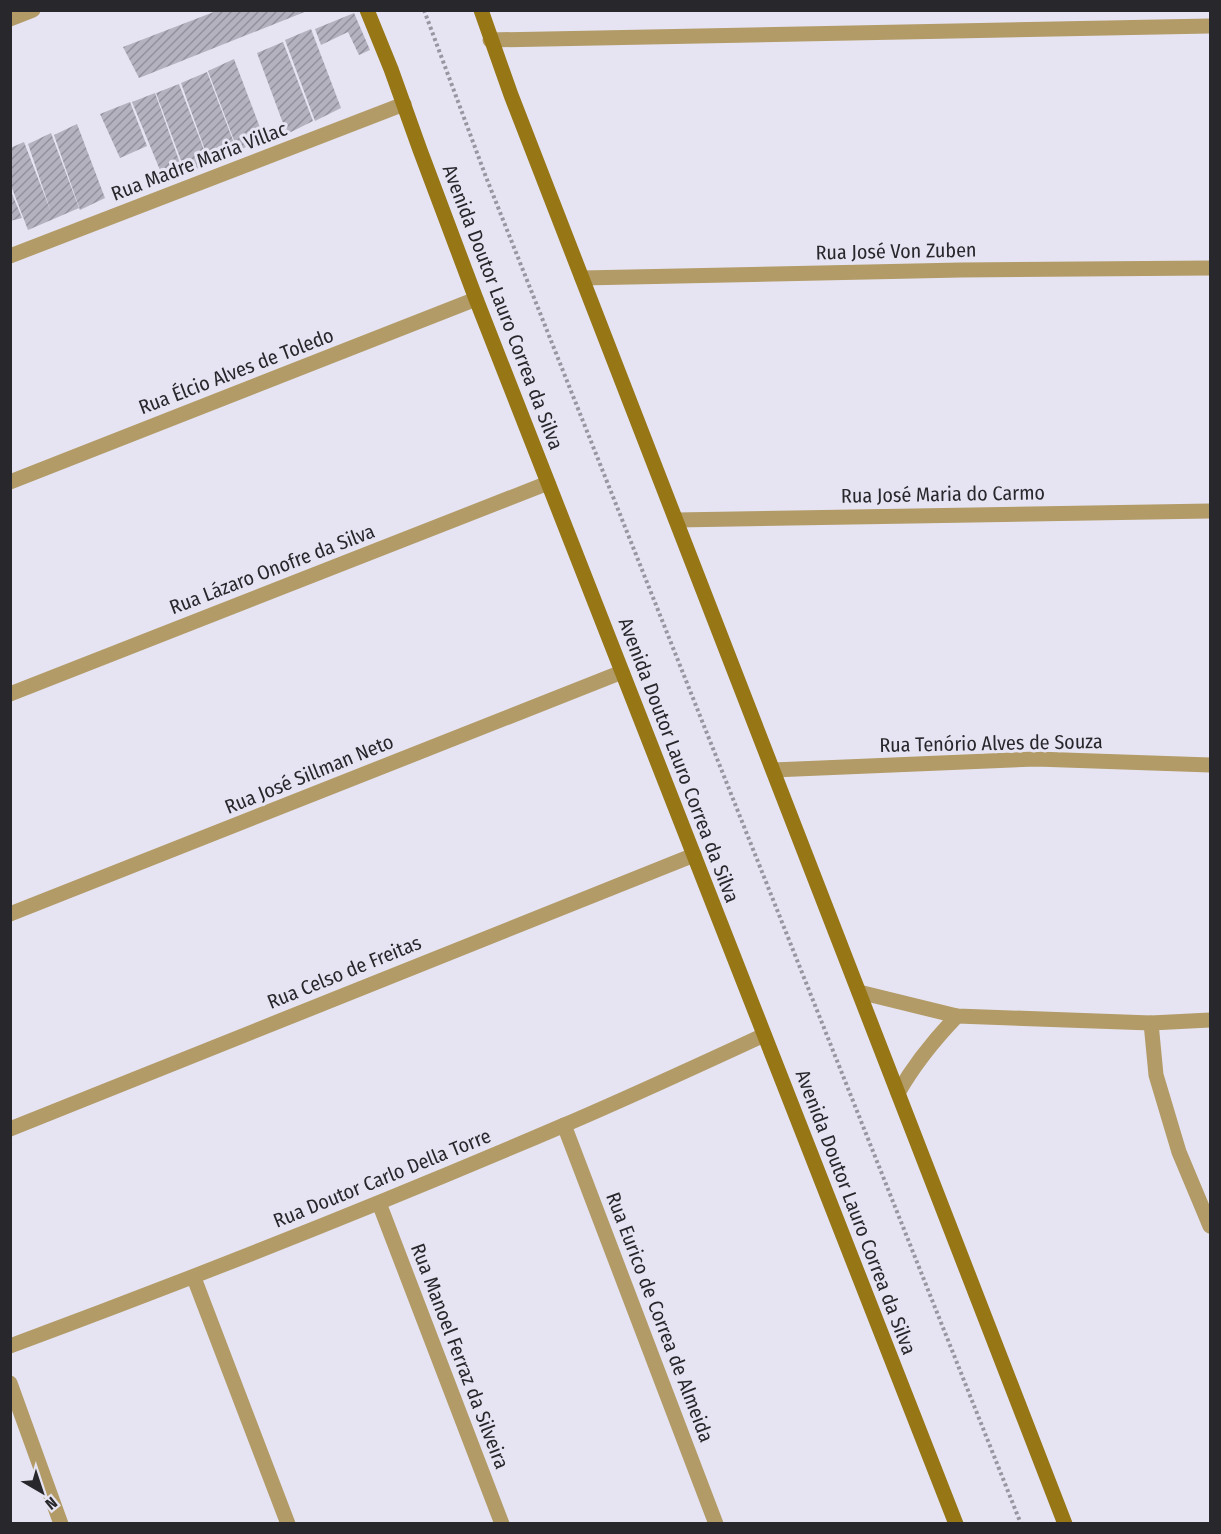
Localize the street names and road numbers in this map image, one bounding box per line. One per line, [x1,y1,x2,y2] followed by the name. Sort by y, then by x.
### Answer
[108,116,291,206] street label: Rua Madre Maria Villac
[437,161,569,453] street label: Avenida Doutor Lauro Correa da Silva
[815,238,977,264] street label: Rua José Von Zuben
[135,323,337,419] street label: Rua Élcio Alves de Toledo
[841,480,1045,508] street label: Rua José Maria do Carmo
[166,519,378,619] street label: Rua Lázaro Onofre da Silva
[613,614,745,906] street label: Avenida Doutor Lauro Correa da Silva
[221,729,397,819] street label: Rua José Sillman Neto
[879,729,1103,757] street label: Rua Tenório Alves de Souza
[264,930,424,1014] street label: Rua Celso de Freitas
[790,1066,922,1358] street label: Avenida Doutor Lauro Correa da Silva
[270,1123,494,1233] street label: Rua Doutor Carlo Della Torre
[601,1189,719,1445] street label: Rua Eurico de Correa de Almeida
[406,1240,514,1472] street label: Rua Manoel Ferraz da Silveira

